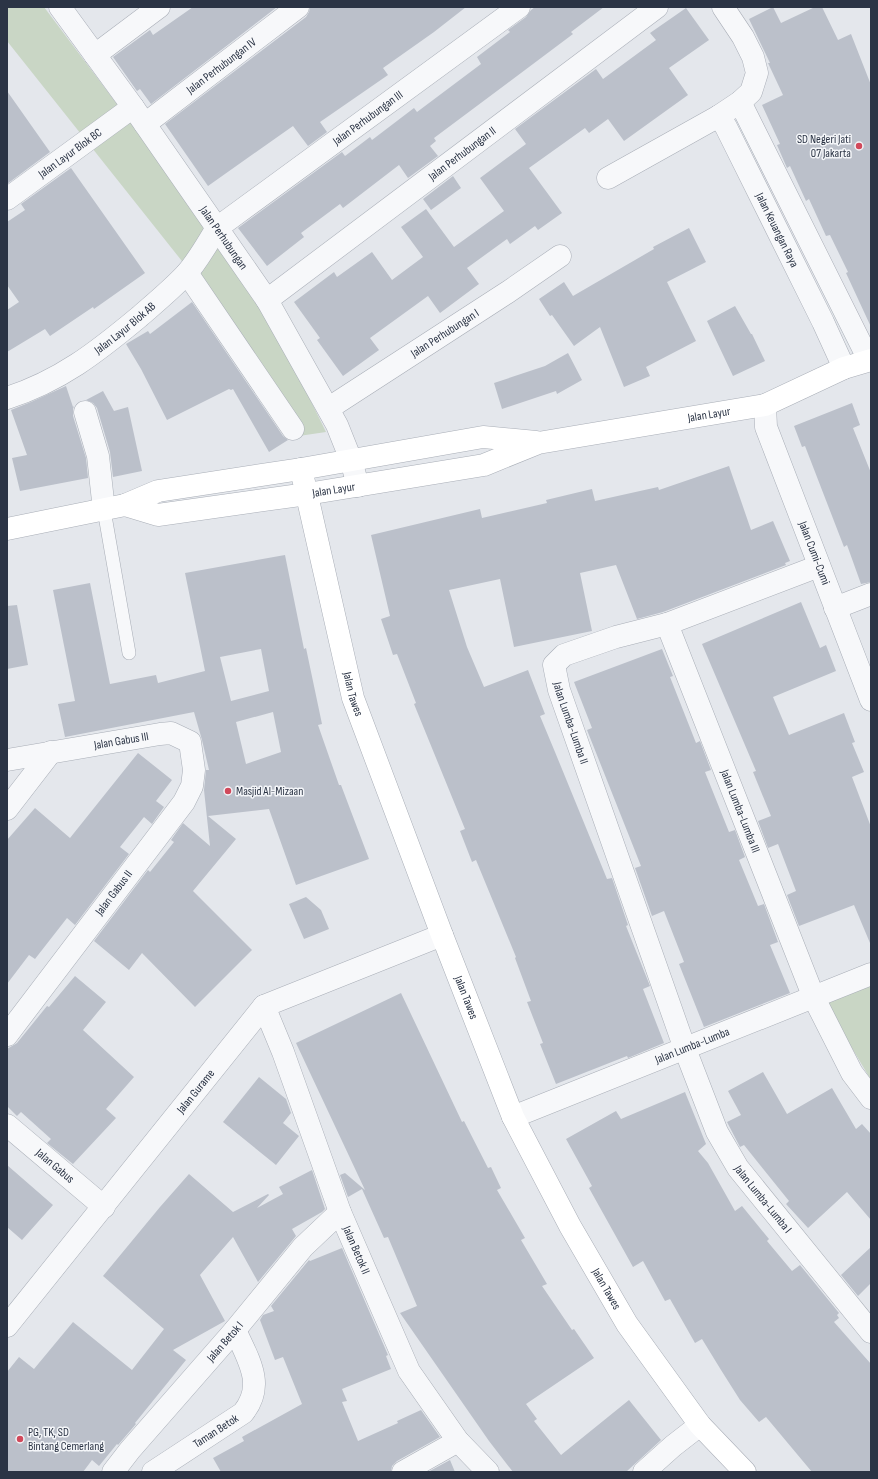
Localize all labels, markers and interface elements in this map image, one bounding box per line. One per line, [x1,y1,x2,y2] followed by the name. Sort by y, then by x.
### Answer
[183,34,260,98] street label: Jalan Perhubungan IV
[329,87,406,149] street label: Jalan Perhubungan III
[424,123,499,184] street label: Jalan Perhubungan II
[34,125,105,182] street label: Jalan Layur Blok BC
[797,132,851,161] place label: SD Negeri Jati 07 Jakarta
[854,141,864,151] marker: SD Negeri Jati 07 Jakarta
[752,189,802,270] street label: Jalan Keuangan Raya
[196,202,251,272] street label: Jalan Perhubungan
[90,299,159,358] street label: Jalan Layur Blok AB
[407,305,482,361] street label: Jalan Perhubungan I
[685,403,732,425] street label: Jalan Layur
[310,479,357,501] street label: Jalan Layur
[795,518,833,587] street label: Jalan Cumi-Cumi
[340,669,367,718] street label: Jalan Tawes
[550,680,592,766] street label: Jalan Lumba-Lumba II
[92,729,150,753] street label: Jalan Gabus III
[717,766,764,855] street label: Jalan Lumba-Lumba III
[236,784,303,799] place label: Masjid Al-Mizaan
[223,786,233,796] marker: Masjid Al-Mizaan
[92,867,136,919] street label: Jalan Gabus II
[451,973,482,1021] street label: Jalan Tawes
[652,1024,732,1067] street label: Jalan Lumba-Lumba
[173,1066,218,1117] street label: Jalan Gurame
[32,1144,77,1186] street label: Jalan Gabus
[730,1162,795,1236] street label: Jalan Lumba-Lumba I
[339,1223,374,1276] street label: Jalan Betok II
[588,1264,624,1312] street label: Jalan Tawes
[203,1318,247,1365] street label: Jalan Betok I
[190,1410,242,1451] street label: Taman Betok
[28,1425,104,1454] place label: PG, TK, SD Bintang Cemerlang
[15,1434,25,1444] marker: PG, TK, SD Bintang Cemerlang

